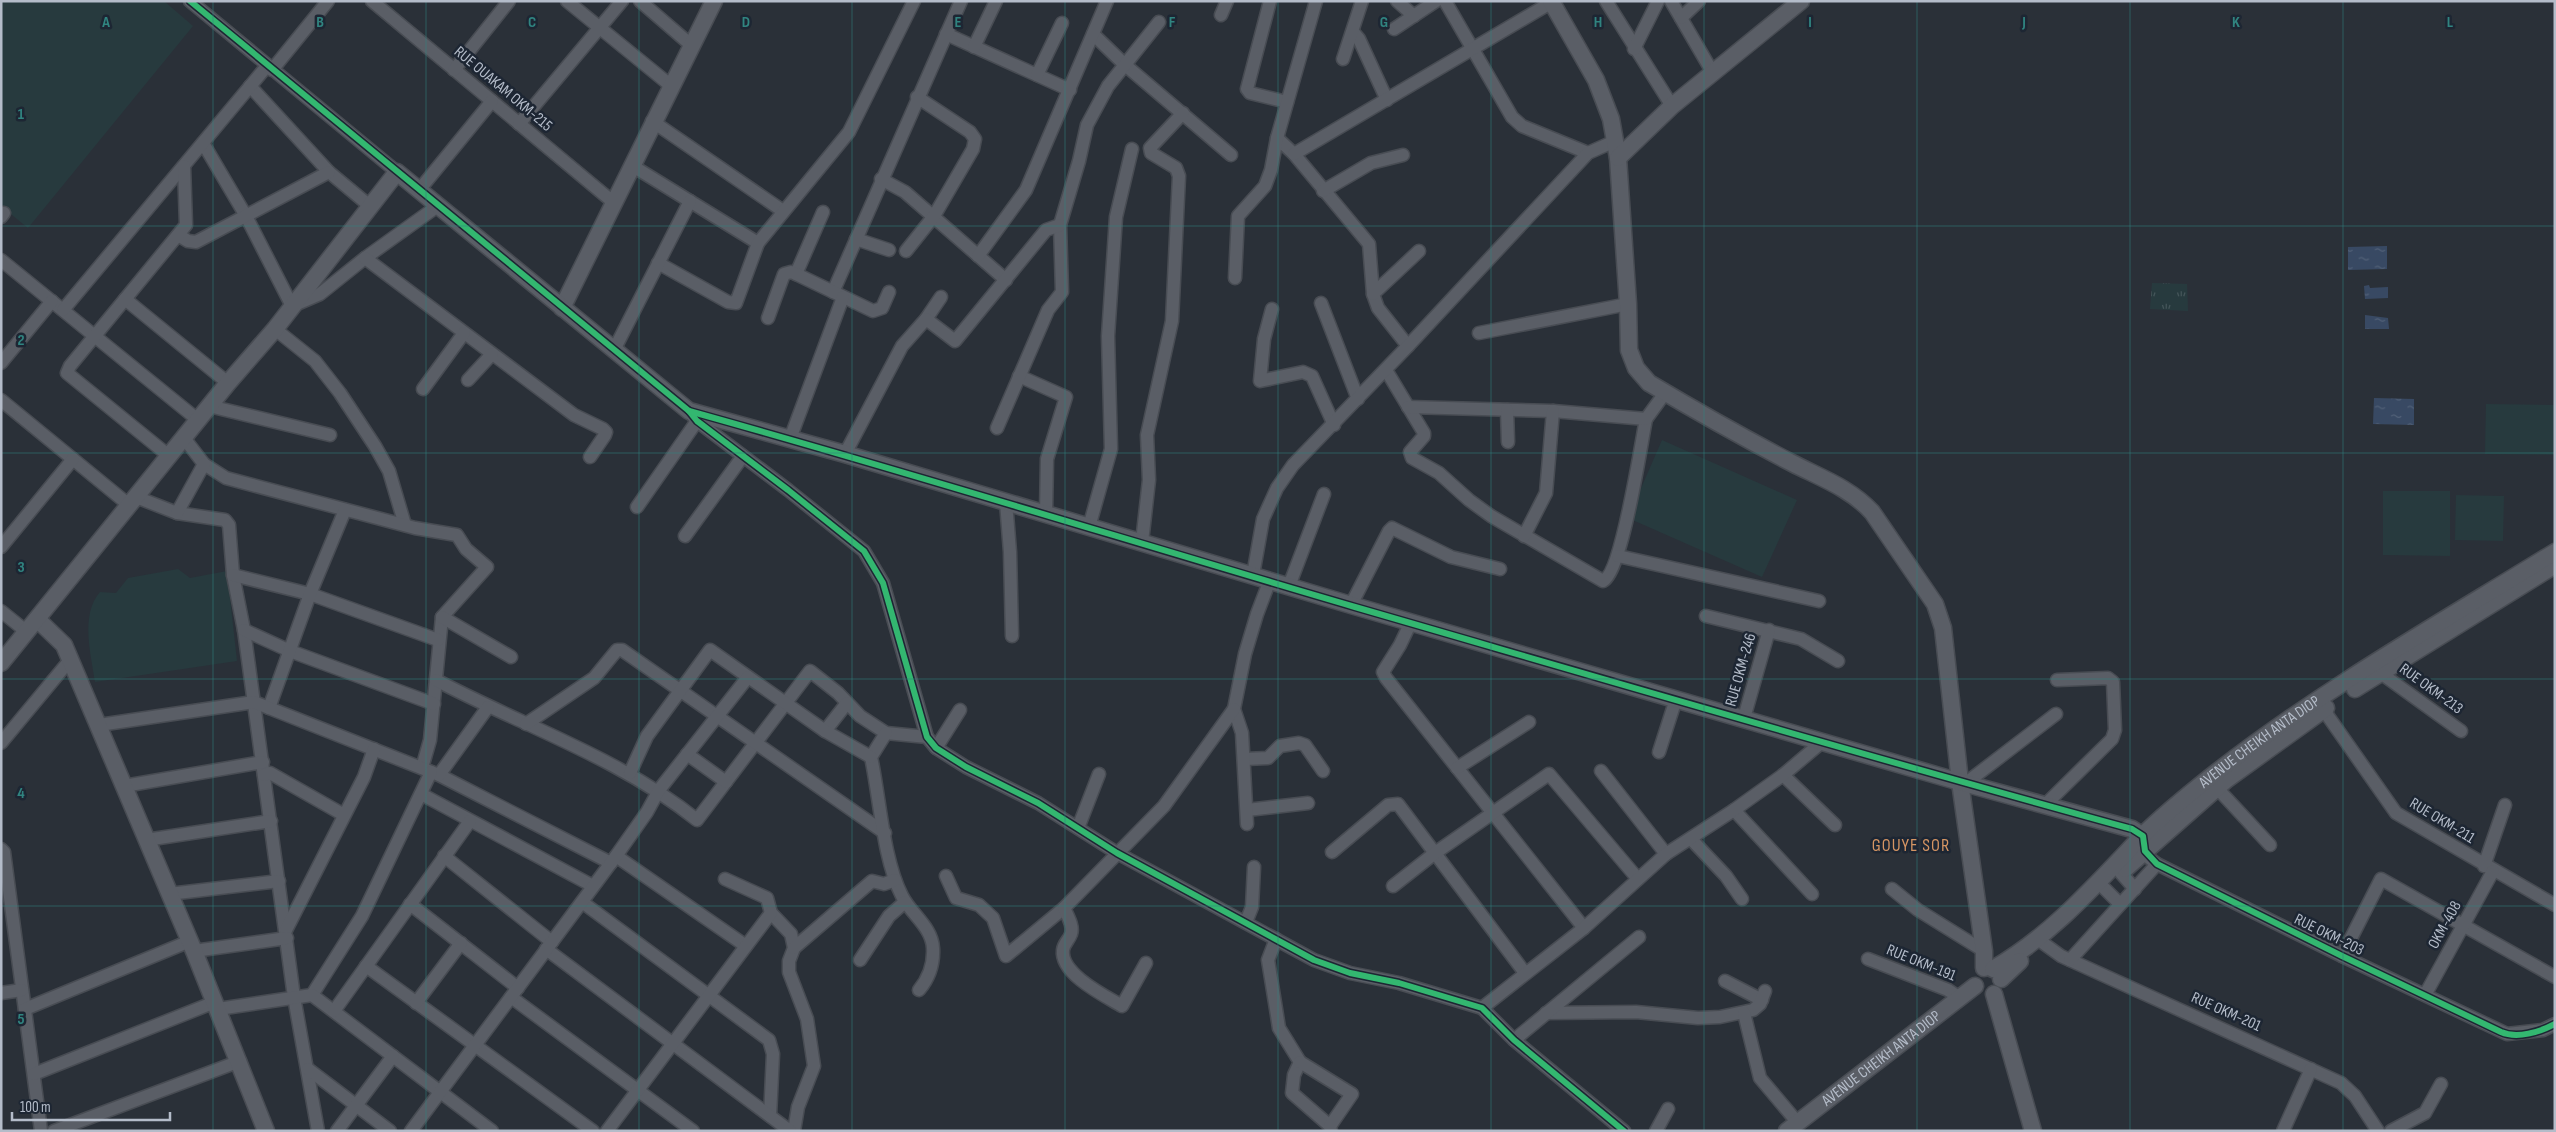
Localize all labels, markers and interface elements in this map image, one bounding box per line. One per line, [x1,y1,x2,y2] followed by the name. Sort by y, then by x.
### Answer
[101,13,110,32] text: A
[316,13,324,32] text: B
[528,13,536,32] text: C
[742,13,750,32] text: D
[955,13,962,32] text: E
[1169,13,1176,32] text: F
[1380,13,1388,32] text: G
[1594,13,1602,32] text: H
[1808,13,1812,32] text: I
[2021,13,2026,32] text: J
[2232,13,2240,32] text: K
[2447,13,2454,32] text: L
[450,42,556,136] street label: RUE OUAKAM OKM-215
[18,105,25,124] text: 1
[17,331,25,350] text: 2
[17,558,25,577] text: 3
[1722,631,1760,709] street label: RUE OKM-246
[2396,660,2466,718] street label: RUE OKM-213
[2194,691,2323,793] street label: AVENUE CHEIKH ANTA DIOP
[17,784,25,803] text: 4
[2406,794,2478,848] street label: RUE OKM-211
[1872,835,1950,856] district label: GOUYE SOR
[2424,898,2466,952] street label: OKM-408
[2291,910,2367,960] street label: RUE OKM-203
[1884,940,1959,986] street label: RUE OKM-191
[2188,988,2264,1036] street label: RUE OKM-201
[1817,1006,1945,1111] street label: AVENUE CHEIKH ANTA DIOP
[17,1010,25,1029] text: 5
[12,1090,170,1122] scale bar
[20,1098,51,1117] text: 100 m

